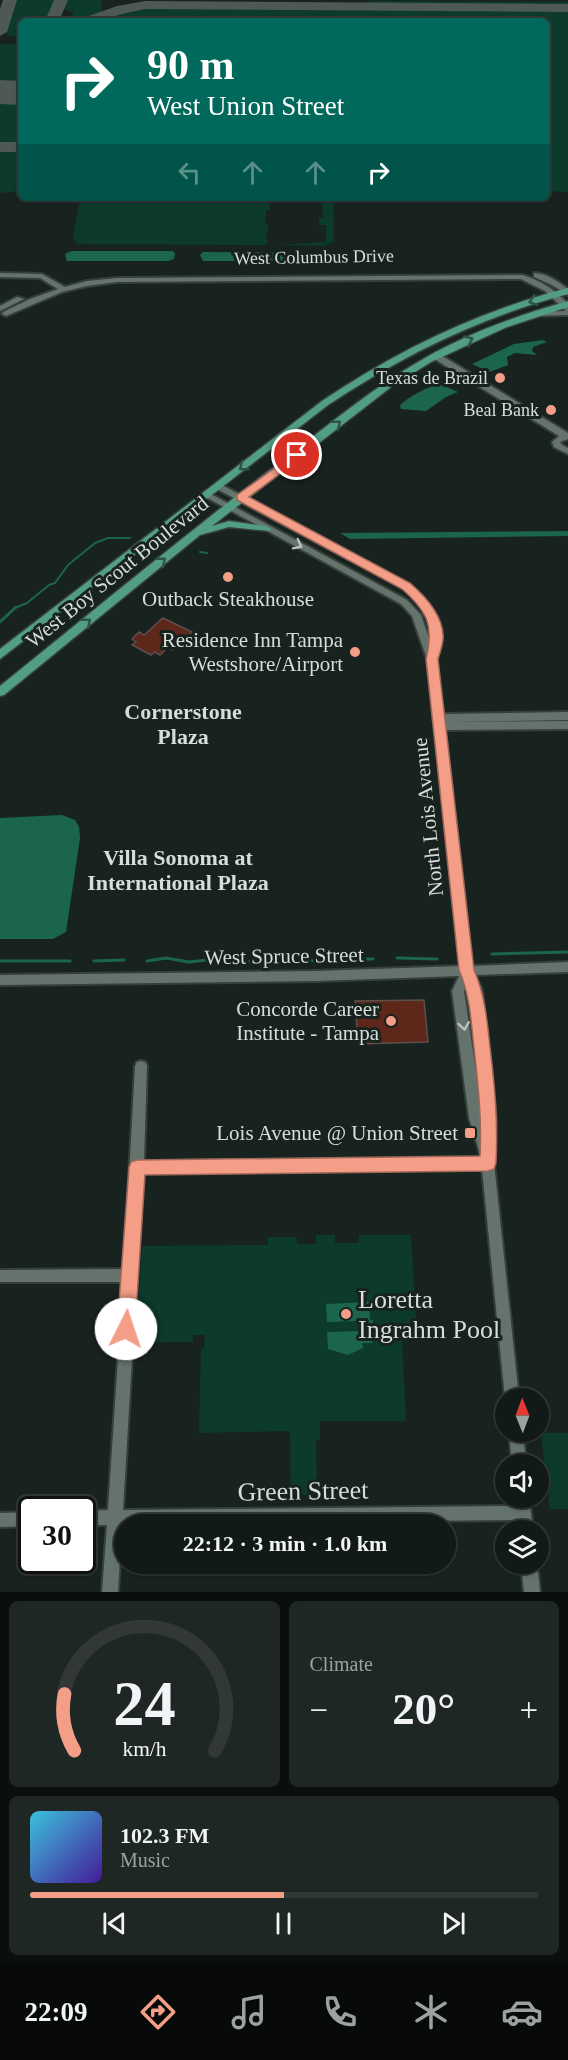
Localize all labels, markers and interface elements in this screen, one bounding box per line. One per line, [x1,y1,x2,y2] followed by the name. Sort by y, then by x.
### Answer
[48,42,126,120] icon: right
[147,42,235,88] text: 90 m
[147,91,344,121] text: West Union Street
[173,156,206,189] icon: left
[236,156,269,189] icon: ahead
[299,156,332,189] icon: ahead
[362,156,395,189] icon: right
[234,246,394,268] street label: West Columbus Drive
[528,294,539,306] one-way arrow
[463,335,474,347] one-way arrow
[376,368,488,388] place label: Texas de Brazil
[493,371,507,385] marker: Texas de Brazil
[464,400,539,420] place label: Beal Bank
[544,403,558,417] marker: Beal Bank
[330,420,341,431] one-way arrow
[271,429,322,480] pin
[280,438,313,471] icon: arrive
[239,459,250,470] one-way arrow
[21,491,213,653] street label: West Boy Scout Boulevard
[291,538,302,549] one-way arrow
[155,557,166,568] one-way arrow
[221,570,235,584] marker: Outback Steakhouse
[142,587,314,611] place label: Outback Steakhouse
[80,618,91,629] one-way arrow
[162,628,344,676] place label: Residence Inn Tampa Westshore/Airport
[348,645,362,659] marker: Residence Inn Tampa Westshore/Airport
[124,699,242,749] district label: Cornerstone Plaza
[408,736,448,898] street label: North Lois Avenue
[87,845,269,895] district label: Villa Sonoma at International Plaza
[204,943,364,969] street label: West Spruce Street
[236,997,380,1045] place label: Concorde Career Institute - Tampa
[384,1014,398,1028] marker: Concorde Career Institute - Tampa
[457,1022,469,1031] one-way arrow
[216,1121,458,1145] place label: Lois Avenue @ Union Street
[463,1126,477,1140] marker: Lois Avenue @ Union Street
[358,1285,500,1344] place label: Loretta Ingrahm Pool
[94,1297,158,1361] position arrow
[339,1307,353,1321] marker: Loretta Ingrahm Pool
[495,1388,549,1442] north arrow
[495,1388,549,1574] map controls
[495,1454,549,1508] button: sound
[237,1475,369,1507] street label: Green Street
[18,1496,96,1574] speed limit sign: 30
[495,1520,549,1574] button: layers
[183,1531,387,1556] text: 22:12 · 3 min · 1.0 km
[310,1653,373,1675] text: Climate
[113,1669,175,1738] text: 24
[392,1684,455,1734] text: 20°
[310,1692,328,1728] text: −
[519,1692,538,1728] text: +
[122,1737,167,1761] text: km/h
[120,1823,209,1848] text: 102.3 FM
[120,1849,170,1871] text: Music
[98,1907,131,1940] icon: previous
[267,1907,300,1940] icon: pause
[437,1907,470,1940] icon: next
[137,1991,179,2033] icon: directions
[228,1991,270,2033] icon: music
[319,1991,361,2033] icon: phone
[410,1991,452,2033] icon: climate
[501,1991,543,2033] icon: car
[25,1997,88,2027] text: 22:09

